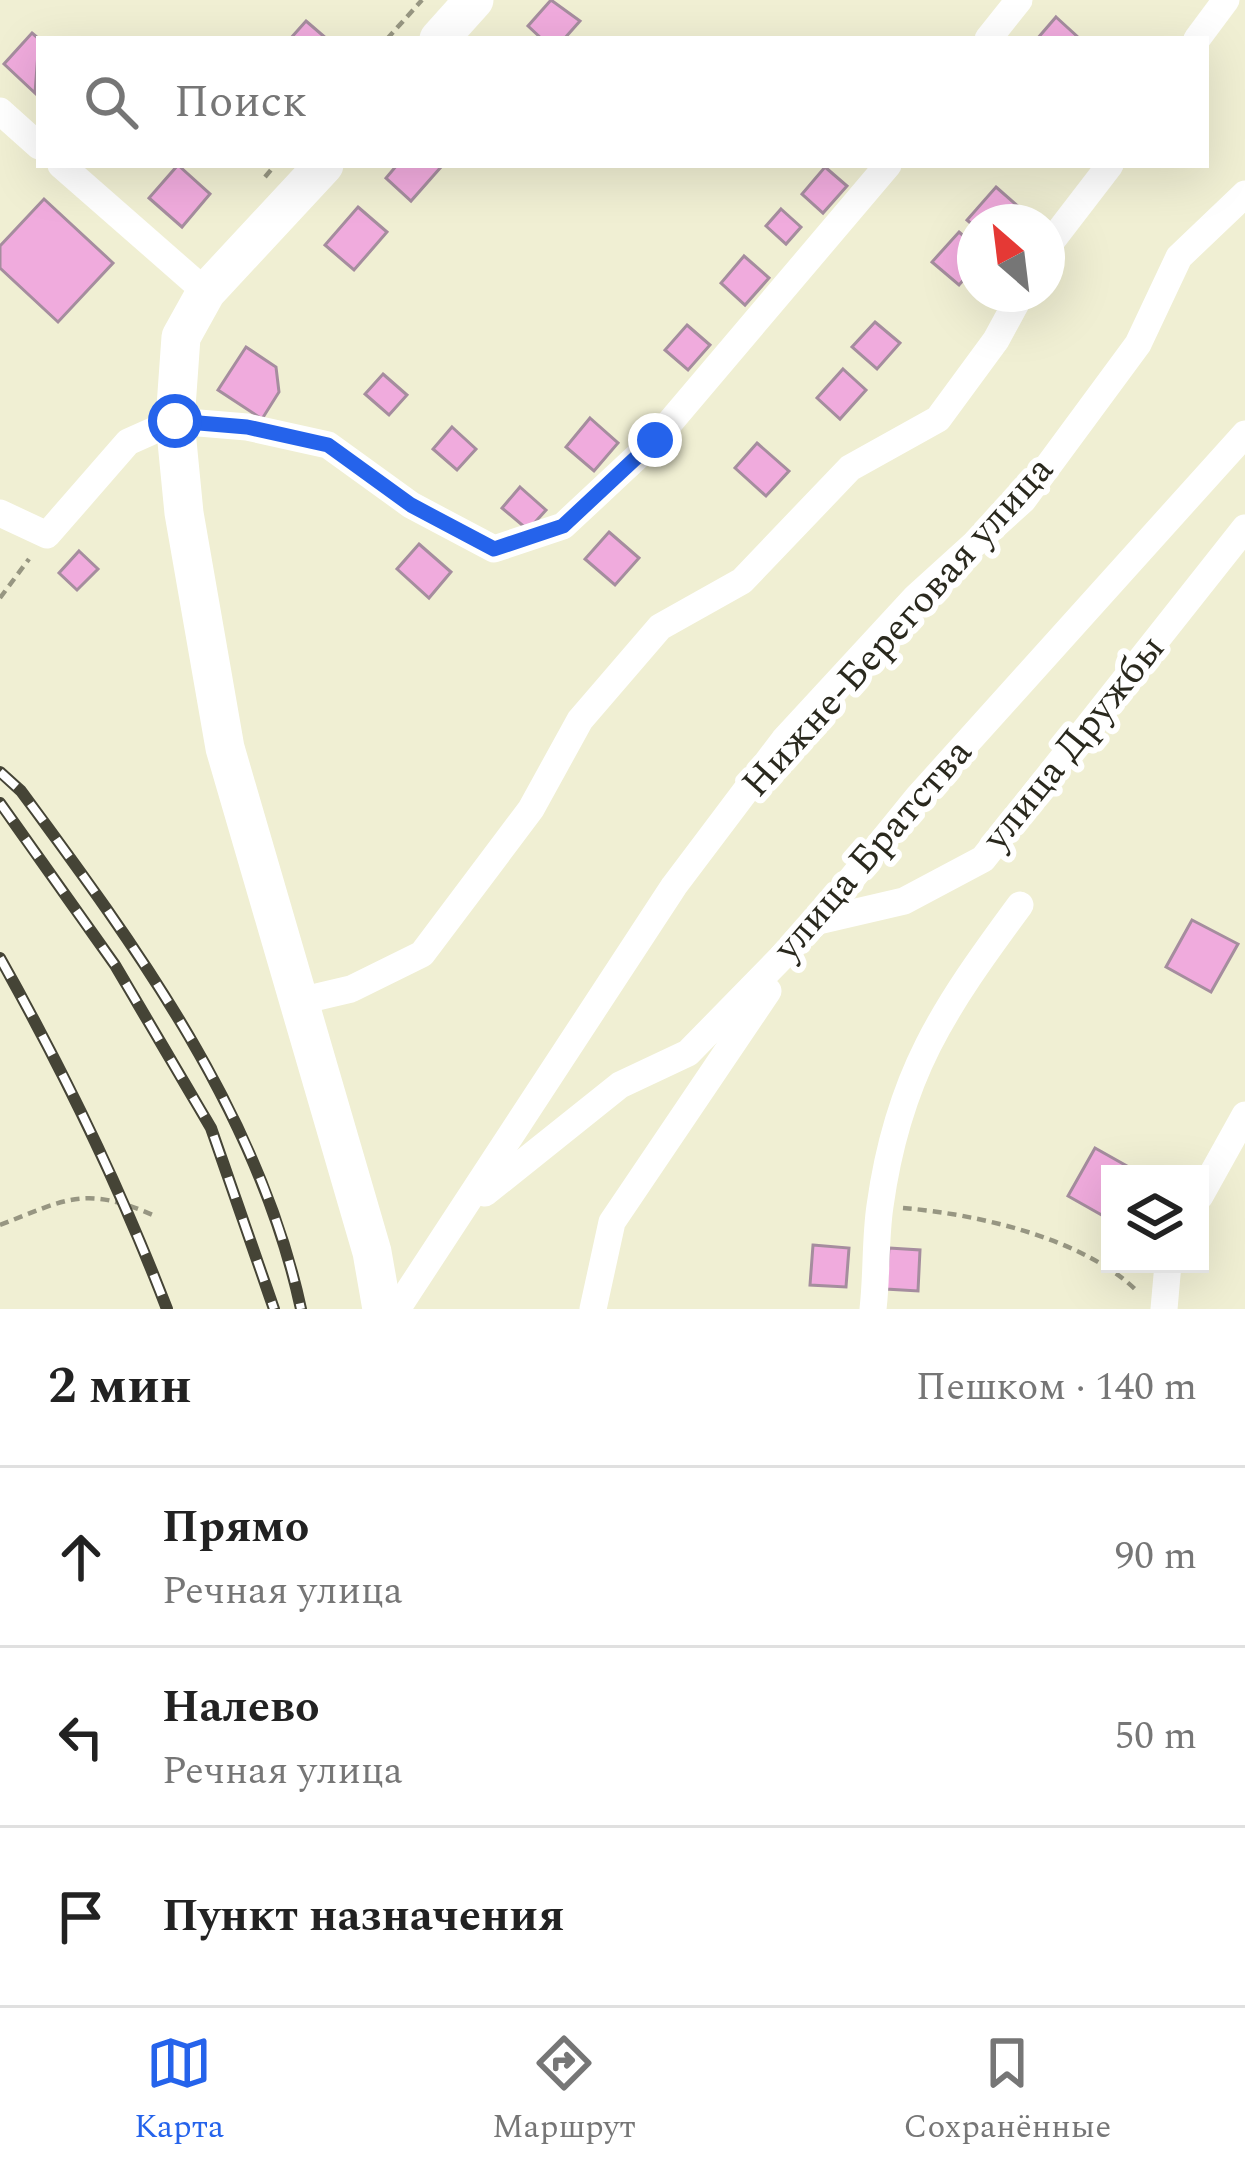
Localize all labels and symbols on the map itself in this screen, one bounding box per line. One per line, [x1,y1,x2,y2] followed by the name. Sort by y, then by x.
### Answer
[957,204,1065,312] north arrow
[148,394,202,448] route start
[628,413,682,467] route end
[728,443,1068,811] street label: Нижне-Береговая улица
[968,622,1180,865] street label: улица Дружбы
[759,725,987,975] street label: улица Братства

